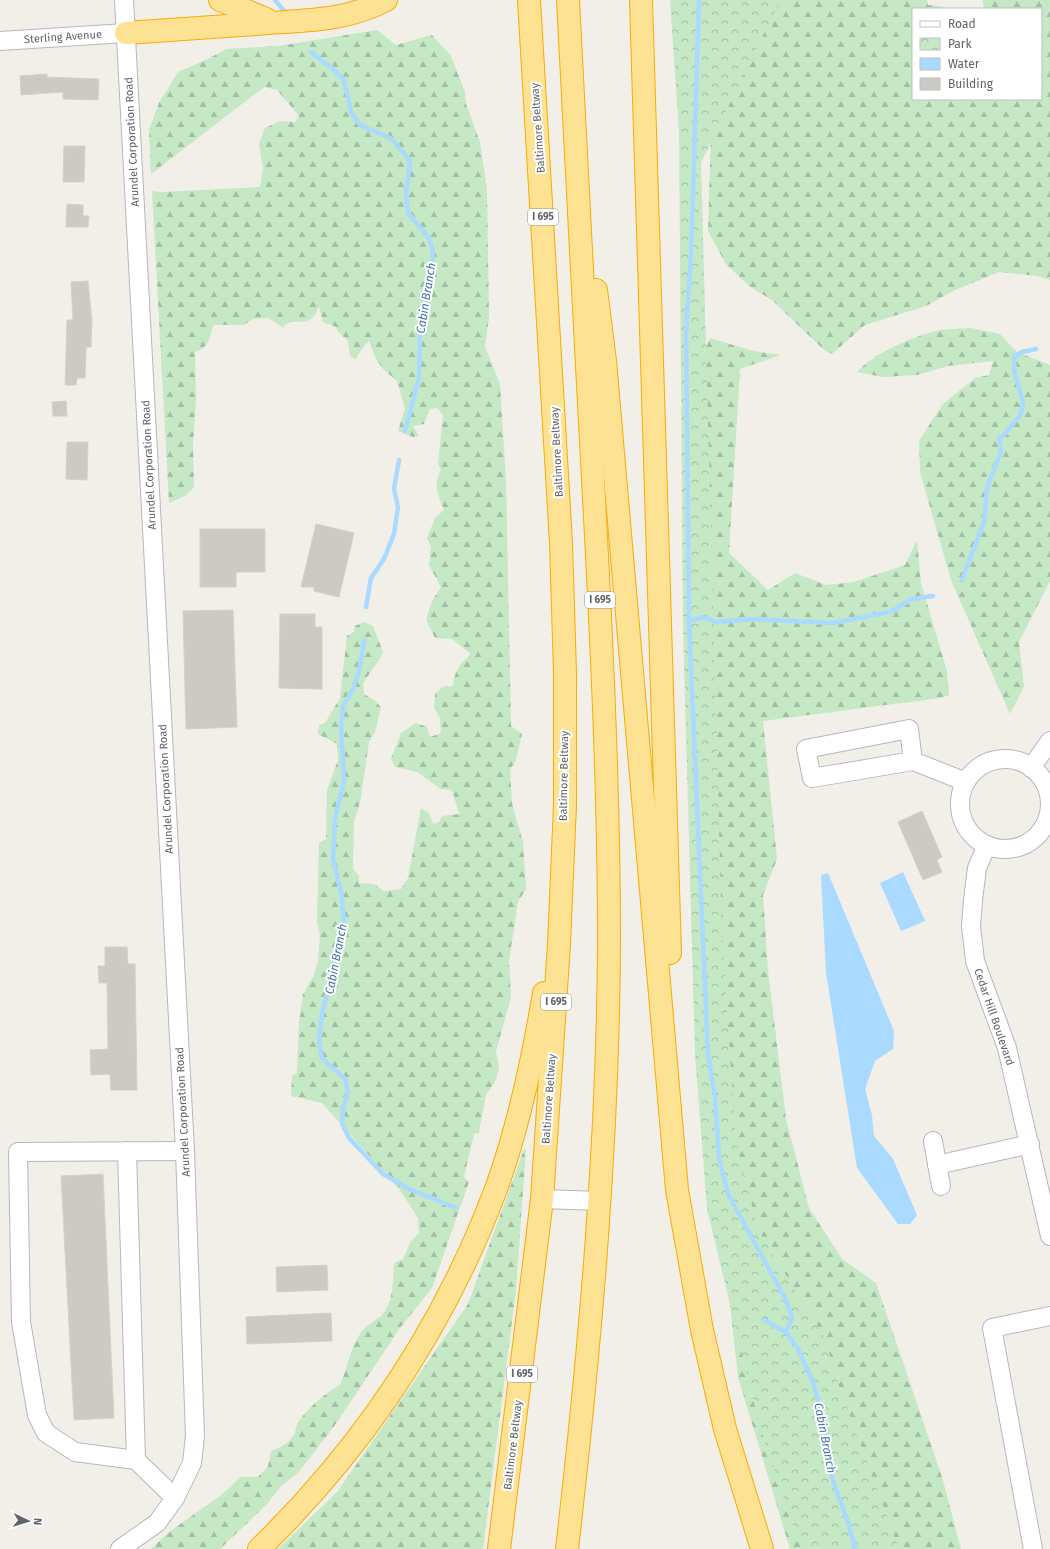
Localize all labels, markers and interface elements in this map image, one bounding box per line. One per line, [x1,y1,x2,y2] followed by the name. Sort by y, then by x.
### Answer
[912,8,1042,100] legend
[948,17,976,31] text: Road
[24,28,102,46] street label: Sterling Avenue
[948,37,972,51] text: Park
[948,57,980,71] text: Water
[122,77,142,207] street label: Arundel Corporation Road
[948,77,994,91] text: Building
[528,82,548,174] street label: Baltimore Beltway
[528,209,558,225] road number: I 695
[413,262,439,334] water label: Cabin Branch
[139,400,159,530] street label: Arundel Corporation Road
[548,406,566,497] street label: Baltimore Beltway
[585,592,615,608] road number: I 695
[156,724,176,854] street label: Arundel Corporation Road
[557,730,571,821] street label: Baltimore Beltway
[322,923,350,995] water label: Cabin Branch
[971,967,1017,1067] street label: Cedar Hill Boulevard
[541,994,571,1010] road number: I 695
[173,1047,193,1177] street label: Arundel Corporation Road
[539,1053,559,1145] street label: Baltimore Beltway
[507,1366,537,1382] road number: I 695
[501,1399,525,1491] street label: Baltimore Beltway
[811,1402,839,1474] water label: Cabin Branch
[8,1501,48,1541] north arrow
[31,1518,44,1526] text: N

